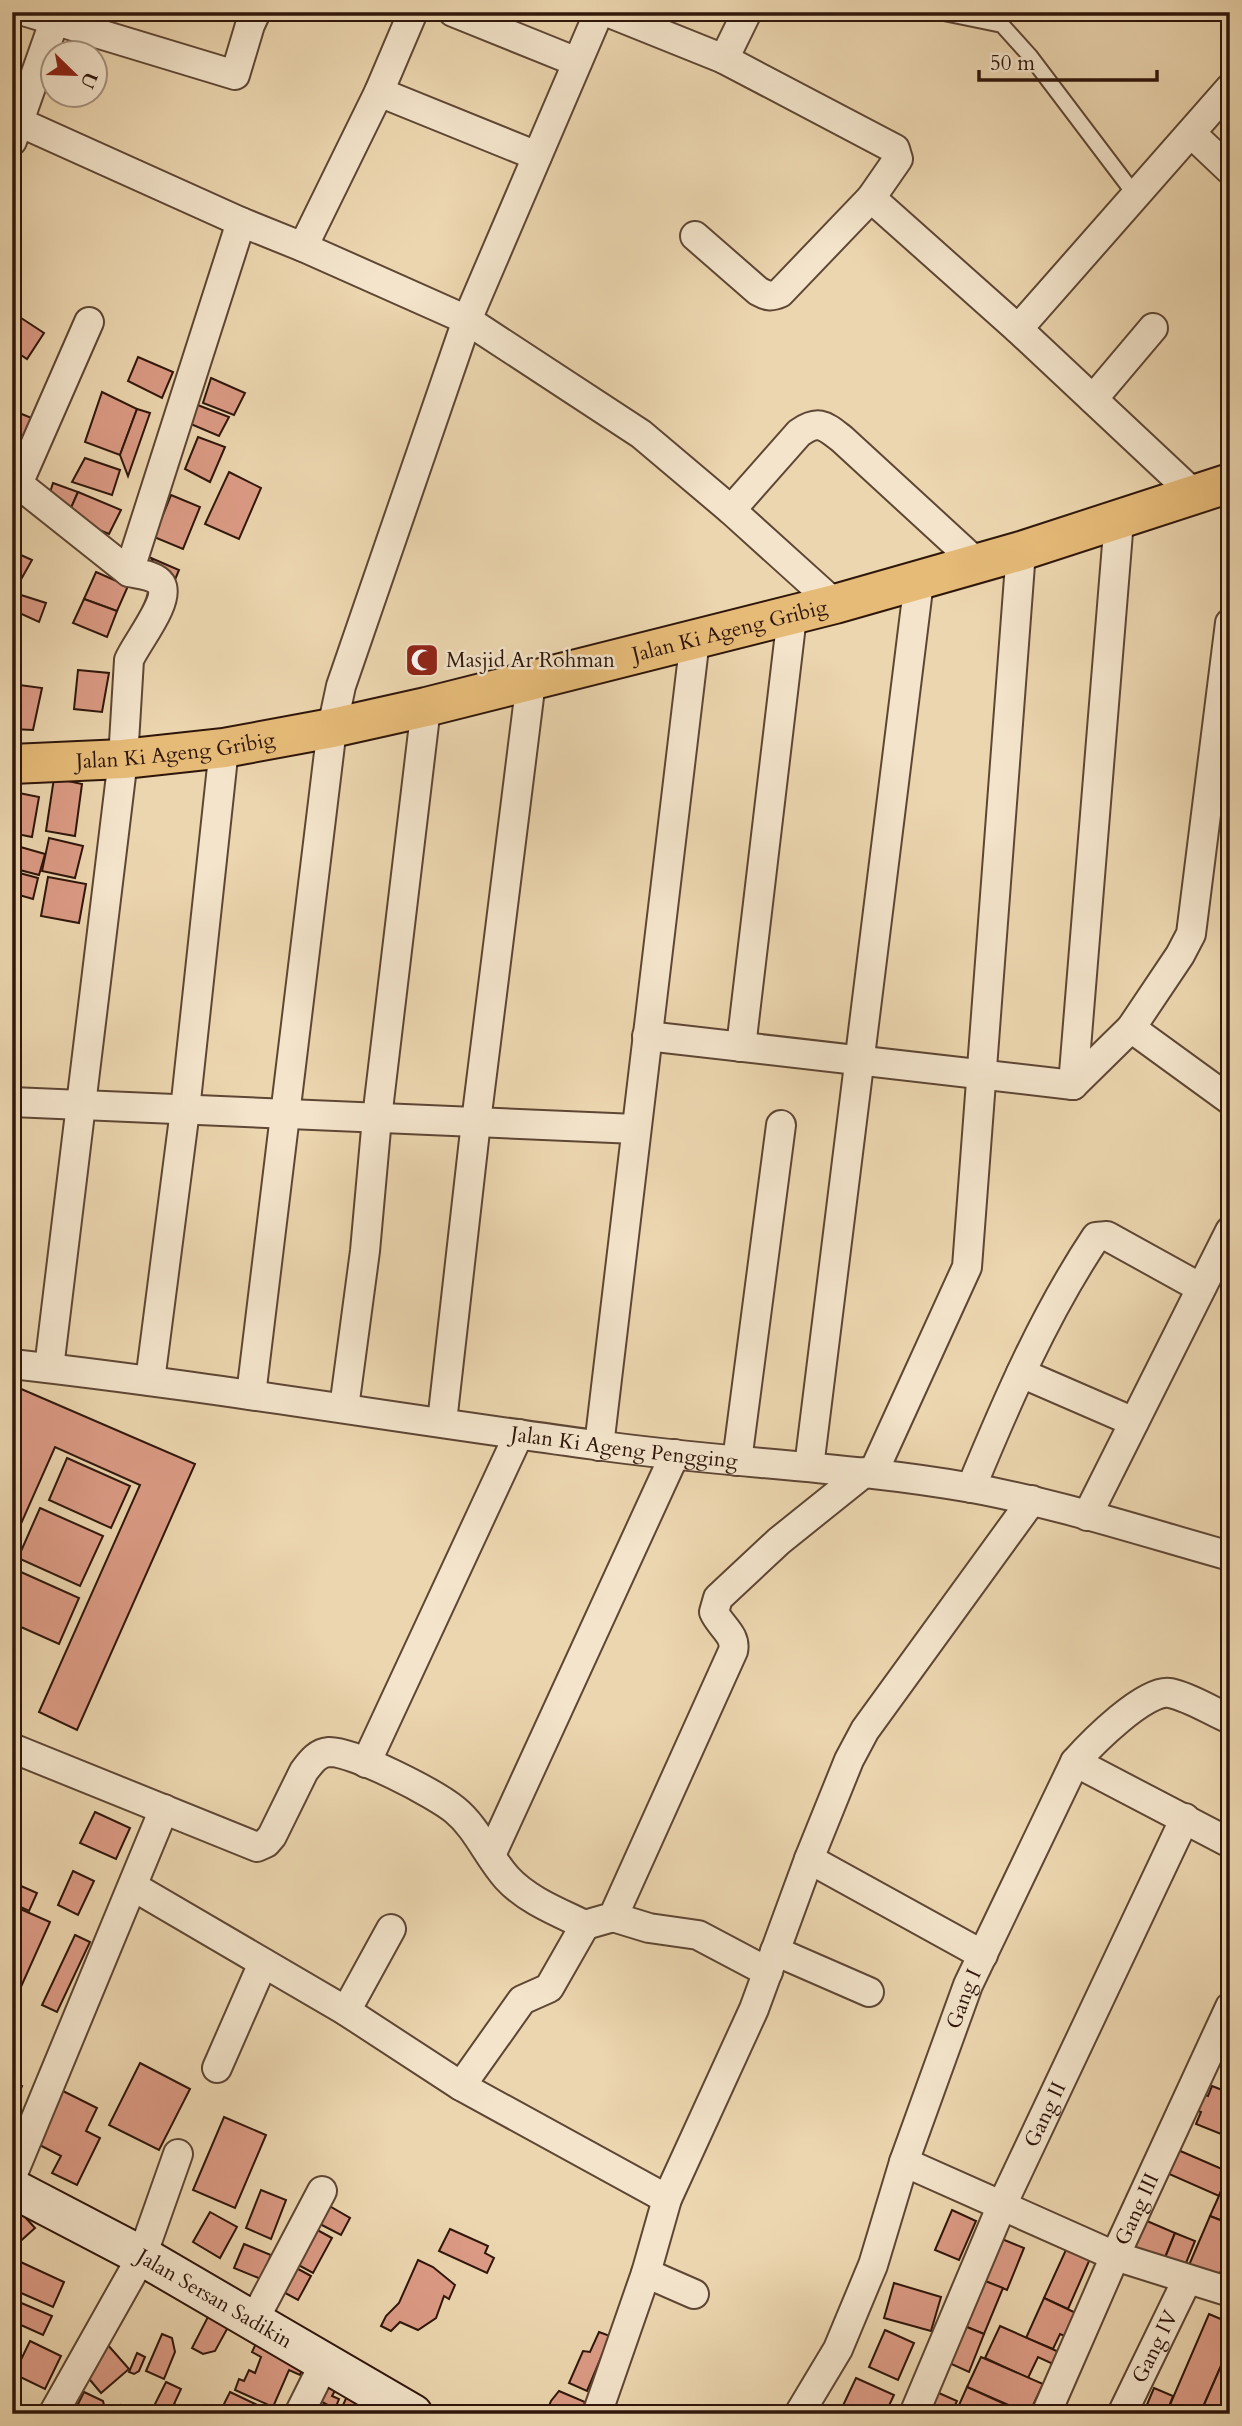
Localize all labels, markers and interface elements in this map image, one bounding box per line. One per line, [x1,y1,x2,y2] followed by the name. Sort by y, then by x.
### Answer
[38,38,108,108] north arrow
[979,38,1158,82] scale bar
[990,49,1035,78] text: 50 m
[74,68,104,93] text: U
[626,592,831,670] street label: Jalan Ki Ageng Gribig
[403,641,441,679] mosque icon: Masjid Ar Rohman
[446,646,615,675] place label: Masjid Ar Rohman
[72,725,277,776] street label: Jalan Ki Ageng Gribig
[506,1419,739,1476] street label: Jalan Ki Ageng Pengging
[939,1964,989,2033] street label: Gang I
[1017,2077,1073,2152] street label: Gang II
[1108,2169,1166,2250] street label: Gang III
[129,2241,298,2356] street label: Jalan Sersan Sadikin
[1125,2305,1185,2388] street label: Gang IV

